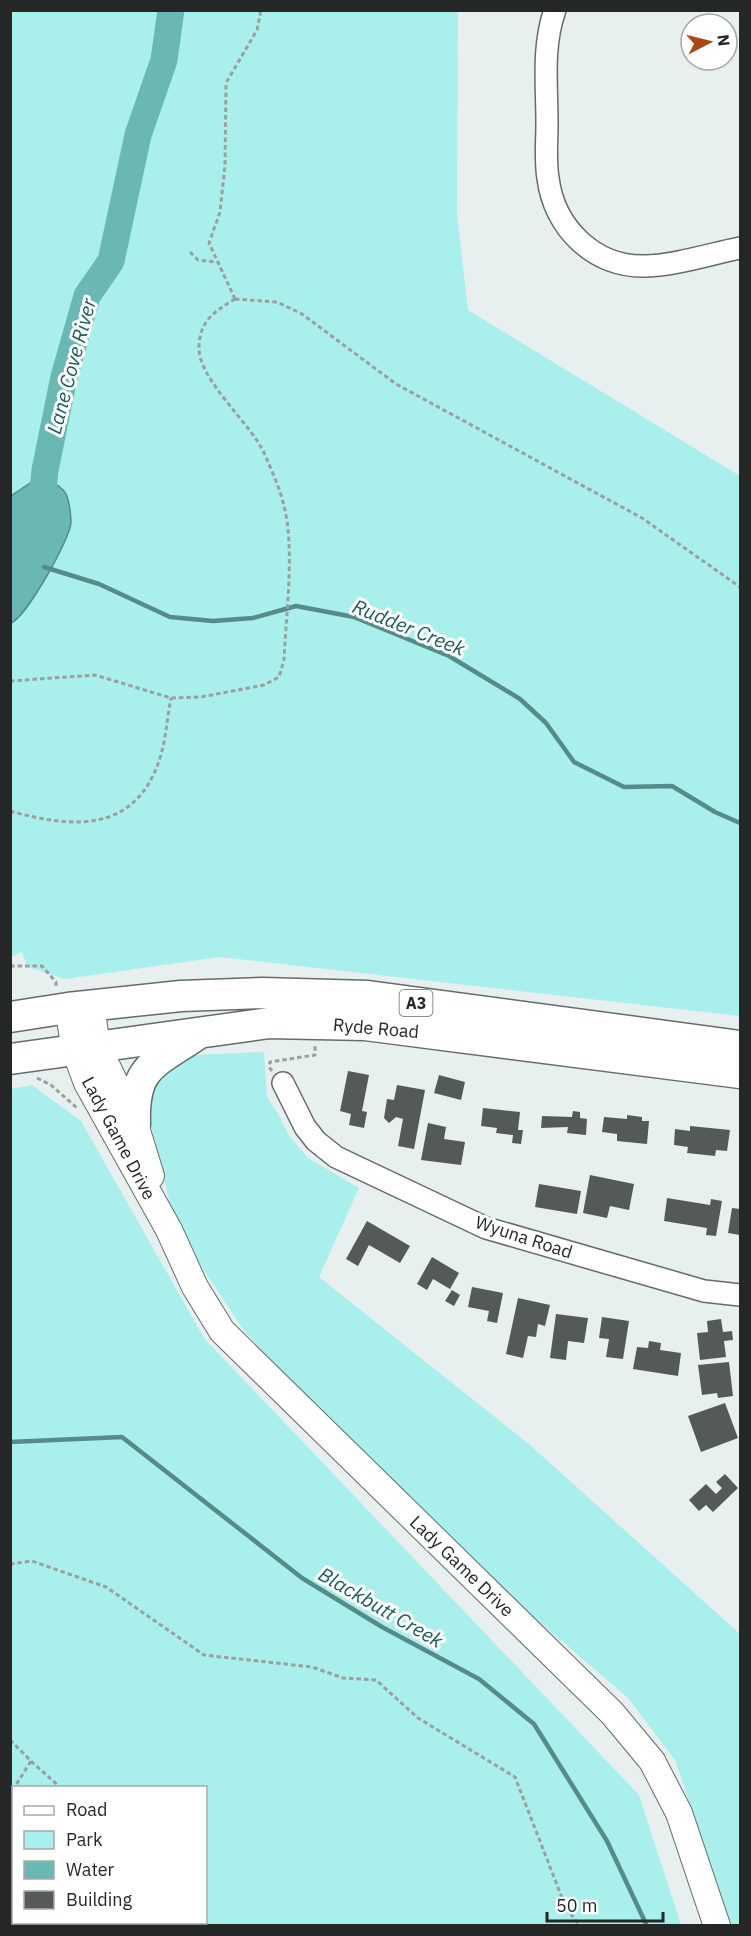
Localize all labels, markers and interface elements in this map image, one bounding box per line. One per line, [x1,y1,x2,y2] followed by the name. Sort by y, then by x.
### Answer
[679,12,739,72] north arrow
[713,33,735,47] text: N
[40,295,102,437] water label: Lane Cove River
[349,592,470,662] water label: Rudder Creek
[400,990,432,1016] road number: A3
[332,1013,420,1043] street label: Ryde Road
[77,1073,161,1204] street label: Lady Game Drive
[473,1211,575,1263] street label: Wyuna Road
[405,1510,519,1622] street label: Lady Game Drive
[314,1560,449,1654] water label: Blackbutt Creek
[12,1786,207,1924] legend
[66,1798,107,1821] text: Road
[66,1828,103,1851] text: Park
[66,1858,115,1881] text: Water
[547,1885,662,1923] scale bar
[66,1888,133,1911] text: Building
[556,1894,598,1917] text: 50 m

